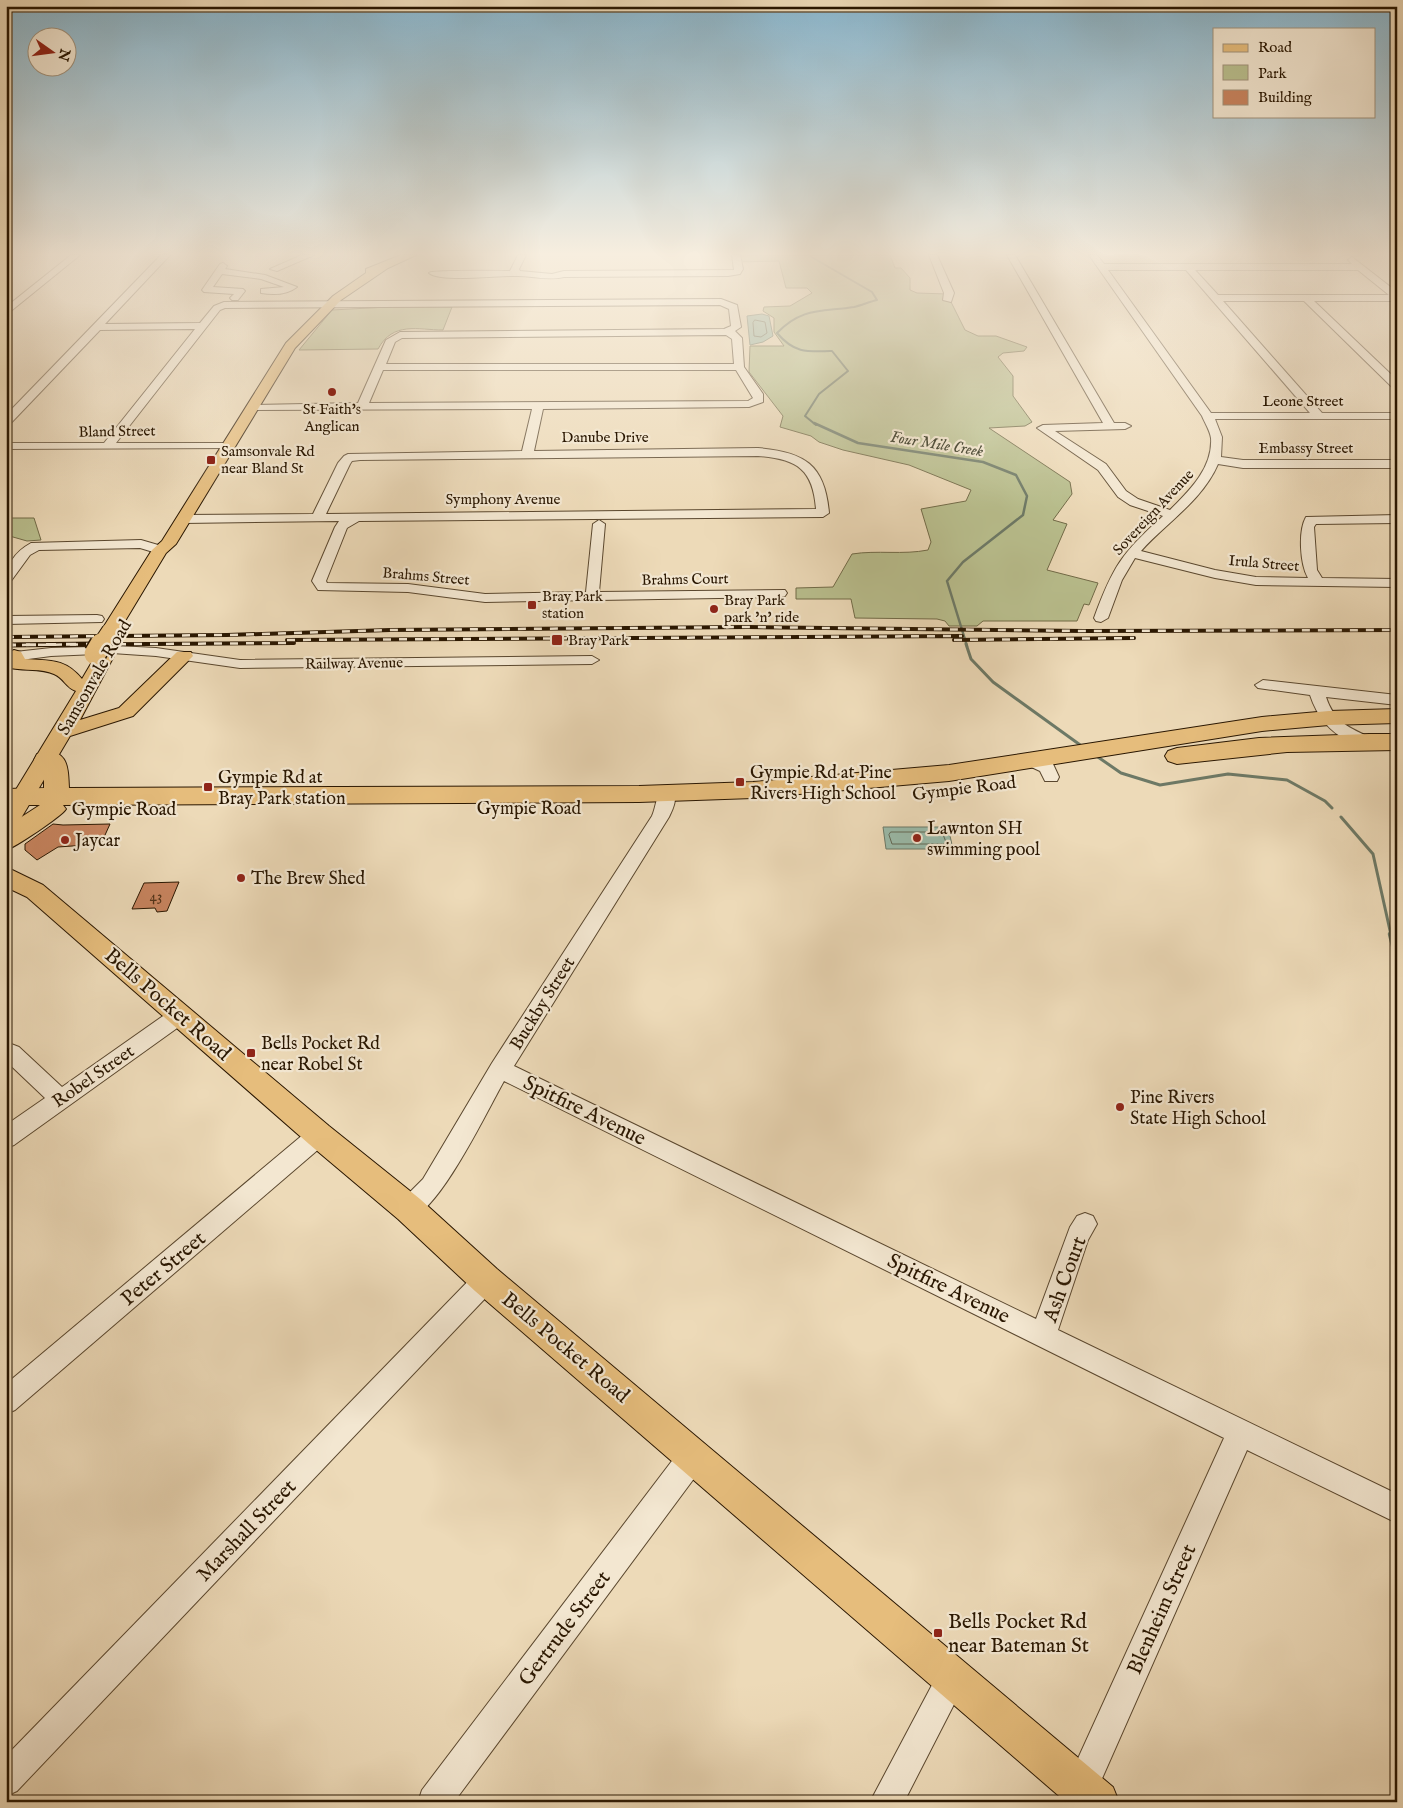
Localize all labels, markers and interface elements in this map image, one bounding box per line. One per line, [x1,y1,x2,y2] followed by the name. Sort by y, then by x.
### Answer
[28,28,78,78] north arrow
[1213,28,1376,118] legend
[1258,38,1293,57] text: Road
[53,46,74,63] text: N
[1258,64,1288,83] text: Park
[1258,88,1313,107] text: Building
[326,386,338,398] marker: St Faith's Anglican
[1262,392,1344,411] street label: Leone Street
[303,400,361,436] place label: St Faith's Anglican
[78,421,156,442] street label: Bland Street
[561,428,649,447] street label: Danube Drive
[889,428,985,462] water label: Four Mile Creek
[1259,439,1353,458] street label: Embassy Street
[221,442,316,478] place label: Samsonvale Rd near Bland St
[205,454,217,466] marker: Samsonvale Rd near Bland St
[1109,465,1198,559] street label: Sovereign Avenue
[446,490,561,509] street label: Symphony Avenue
[1228,551,1300,576] street label: Irula Street
[382,563,470,590] street label: Brahms Street
[641,569,729,590] street label: Brahms Court
[542,587,604,623] place label: Bray Park station
[724,591,799,627] place label: Bray Park park 'n' ride
[526,599,538,611] marker: Bray Park station
[708,603,720,615] marker: Bray Park park 'n' ride
[53,615,138,740] street label: Samsonvale Road
[568,631,630,650] place label: Bray Park
[550,633,564,647] marker: Bray Park
[305,653,403,674] street label: Railway Avenue
[750,762,896,806] place label: Gympie Rd at Pine Rivers High School
[218,767,346,811] place label: Gympie Rd at Bray Park station
[911,772,1018,807] street label: Gympie Road
[734,776,746,788] marker: Gympie Rd at Pine Rivers High School
[202,781,214,793] marker: Gympie Rd at Bray Park station
[477,798,582,821] street label: Gympie Road
[72,799,177,822] street label: Gympie Road
[927,818,1040,862] place label: Lawnton SH swimming pool
[73,830,121,853] place label: Jaycar
[911,832,923,844] marker: Lawnton SH swimming pool
[59,834,71,846] marker: Jaycar
[251,868,365,891] place label: The Brew Shed
[235,872,247,884] marker: The Brew Shed
[150,887,162,906] house number: 43
[98,943,236,1068] street label: Bells Pocket Road
[506,953,581,1055] street label: Buckby Street
[261,1033,380,1077] place label: Bells Pocket Rd near Robel St
[48,1041,139,1114] street label: Robel Street
[245,1047,257,1059] marker: Bells Pocket Rd near Robel St
[519,1070,650,1153] street label: Spitfire Avenue
[1130,1087,1266,1131] place label: Pine Rivers State High School
[1114,1101,1126,1113] marker: Pine Rivers State High School
[116,1226,212,1313] street label: Peter Street
[1037,1233,1093,1327] street label: Ash Court
[883,1248,1014,1331] street label: Spitfire Avenue
[495,1287,635,1410] street label: Bells Pocket Road
[191,1474,303,1588] street label: Marshall Street
[1122,1540,1203,1679] street label: Blenheim Street
[513,1566,617,1692] street label: Gertrude Street
[948,1609,1089,1660] place label: Bells Pocket Rd near Bateman St
[932,1627,944,1639] marker: Bells Pocket Rd near Bateman St

